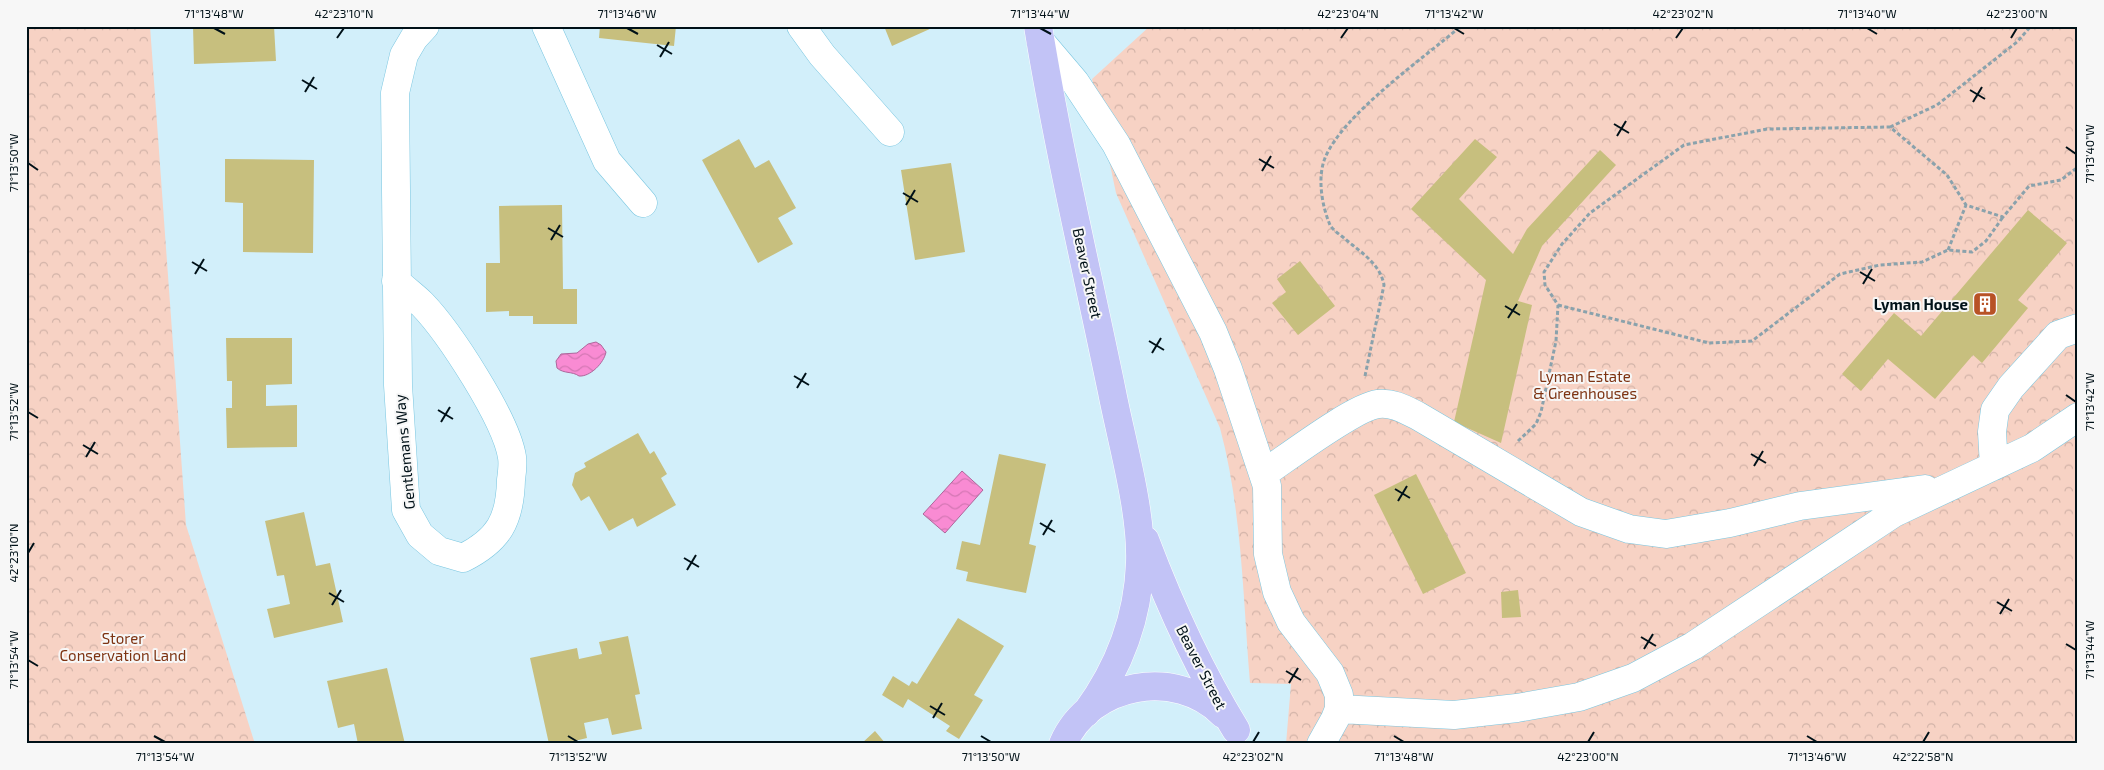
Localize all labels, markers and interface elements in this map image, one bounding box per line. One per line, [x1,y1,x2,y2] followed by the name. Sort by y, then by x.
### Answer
[184,6,244,20] text: 71°13'48"W
[314,6,374,20] text: 42°23'10"N
[598,6,656,20] text: 71°13'46"W
[1010,6,1070,20] text: 71°13'44"W
[1317,6,1379,20] text: 42°23'04"N
[1425,6,1483,20] text: 71°13'42"W
[1652,6,1714,20] text: 42°23'02"N
[1837,6,1897,20] text: 71°13'40"W
[1986,6,2048,20] text: 42°23'00"N
[2082,124,2096,184] text: 71°13'40"W
[6,134,20,192] text: 71°13'50"W
[1070,226,1106,320] street label: Beaver Street
[1972,291,1998,317] building icon: Lyman House
[1874,295,1968,314] place label: Lyman House
[1533,367,1637,402] park label: Lyman Estate & Greenhouses
[2082,373,2096,431] text: 71°13'42"W
[6,383,20,441] text: 71°13'52"W
[390,394,418,510] street label: Gentlemans Way
[6,523,20,583] text: 42°23'10"N
[2082,620,2096,680] text: 71°13'44"W
[1173,622,1231,712] street label: Beaver Street
[60,629,186,664] park label: Storer Conservation Land
[6,631,20,689] text: 71°13'54"W
[136,749,194,763] text: 71°13'54"W
[549,749,607,763] text: 71°13'52"W
[962,749,1020,763] text: 71°13'50"W
[1222,749,1284,763] text: 42°23'02"N
[1374,749,1434,763] text: 71°13'48"W
[1557,749,1619,763] text: 42°23'00"N
[1788,749,1846,763] text: 71°13'46"W
[1893,749,1953,763] text: 42°22'58"N

